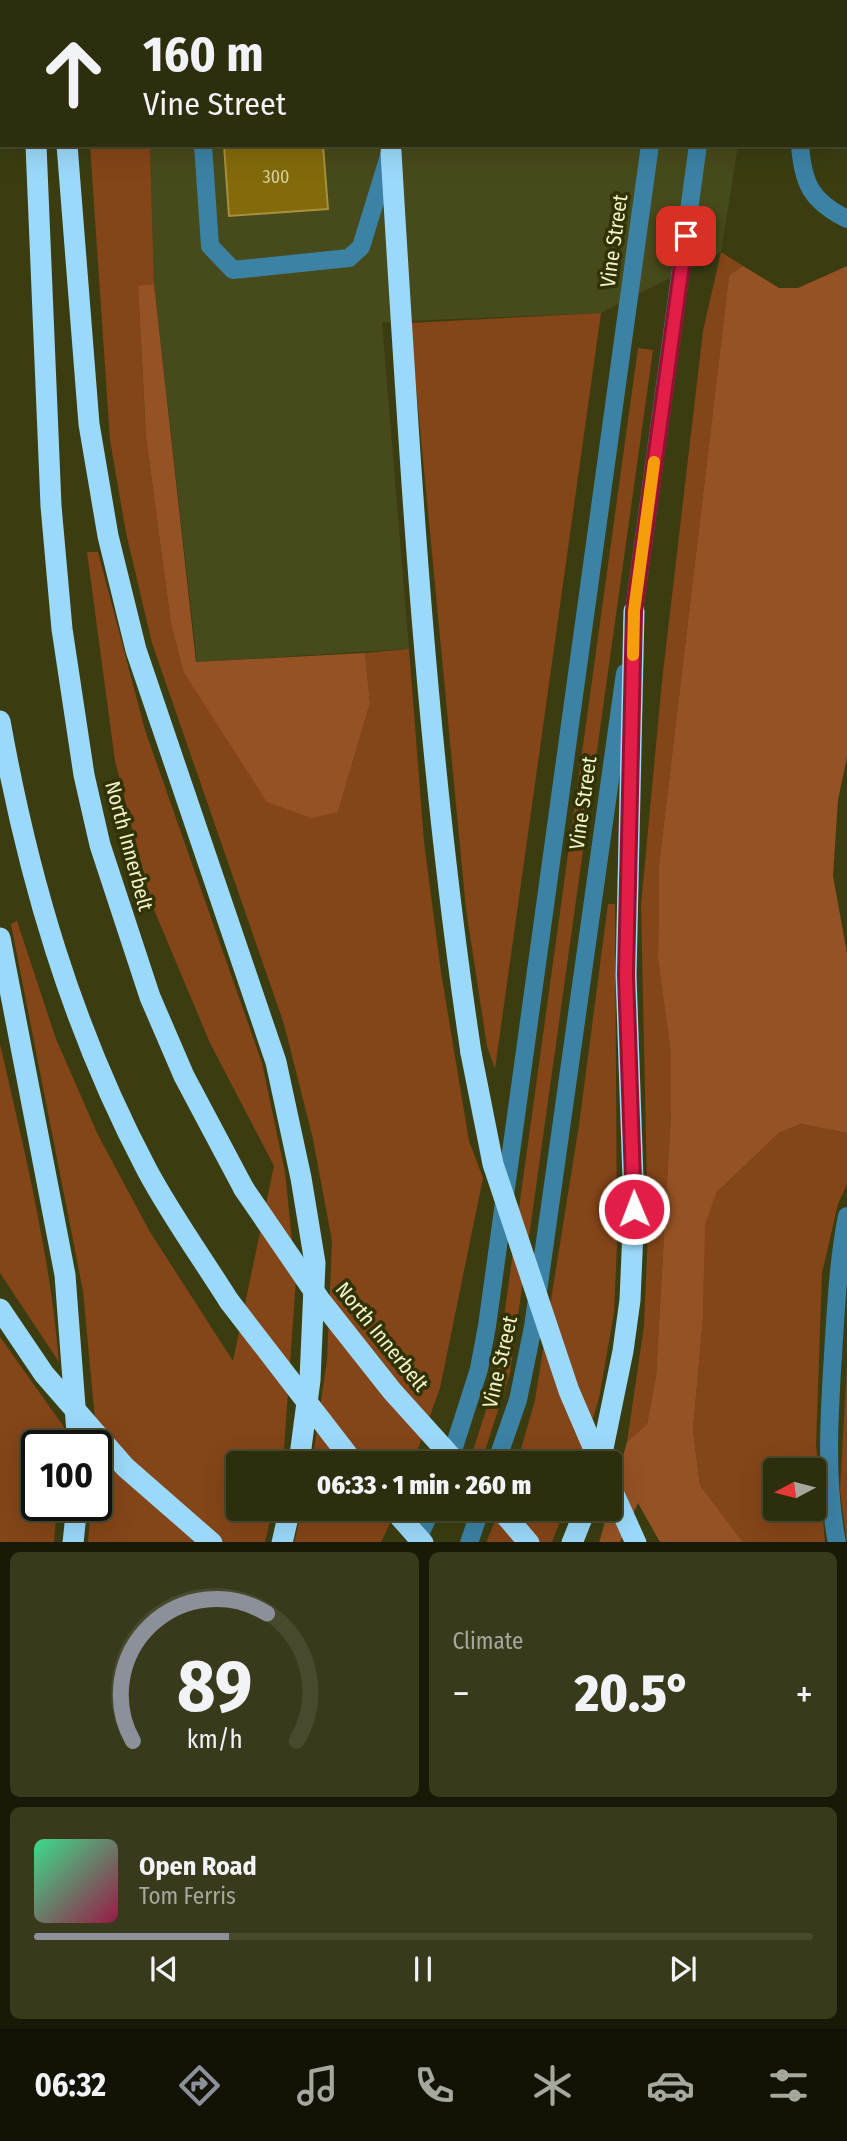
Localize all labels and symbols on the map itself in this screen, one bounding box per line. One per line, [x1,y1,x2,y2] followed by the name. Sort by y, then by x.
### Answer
[263,166,289,188] house number: 300
[595,193,633,289] street label: Vine Street
[656,206,716,266] pin
[564,755,602,851] street label: Vine Street
[99,778,159,914] street label: North Innerbelt
[597,1172,671,1246] position arrow
[330,1277,434,1397] street label: North Innerbelt
[477,1313,523,1411] street label: Vine Street
[21,1430,112,1521] speed limit sign: 100
[763,1458,826,1521] north arrow

